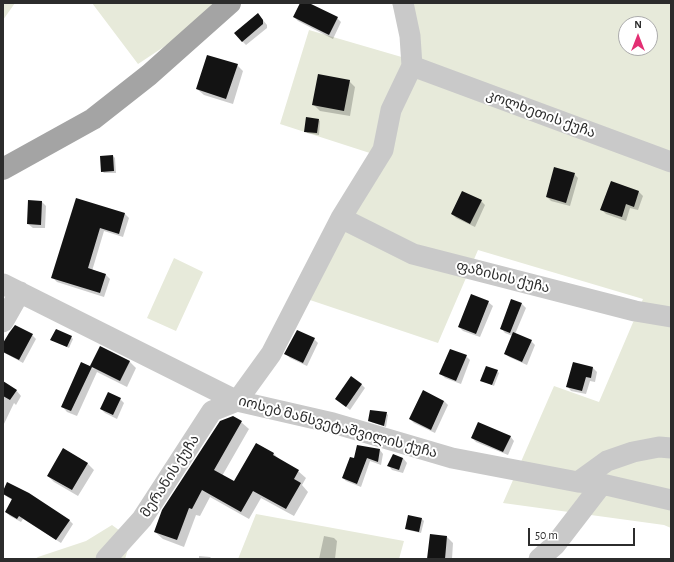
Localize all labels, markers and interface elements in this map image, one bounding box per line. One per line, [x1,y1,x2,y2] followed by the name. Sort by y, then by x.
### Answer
[618,16,658,56] north arrow
[634,19,642,30] text: N
[484,86,598,142] street label: კოლხეთის ქუჩა
[454,257,552,297] street label: ფაზისის ქუჩა
[237,392,439,462] street label: იოსებ მანსვეტაშვილის ქუჩა
[137,431,203,521] street label: მერანის ქუჩა
[530,520,637,546] scale bar
[535,529,558,541] text: 50 m

